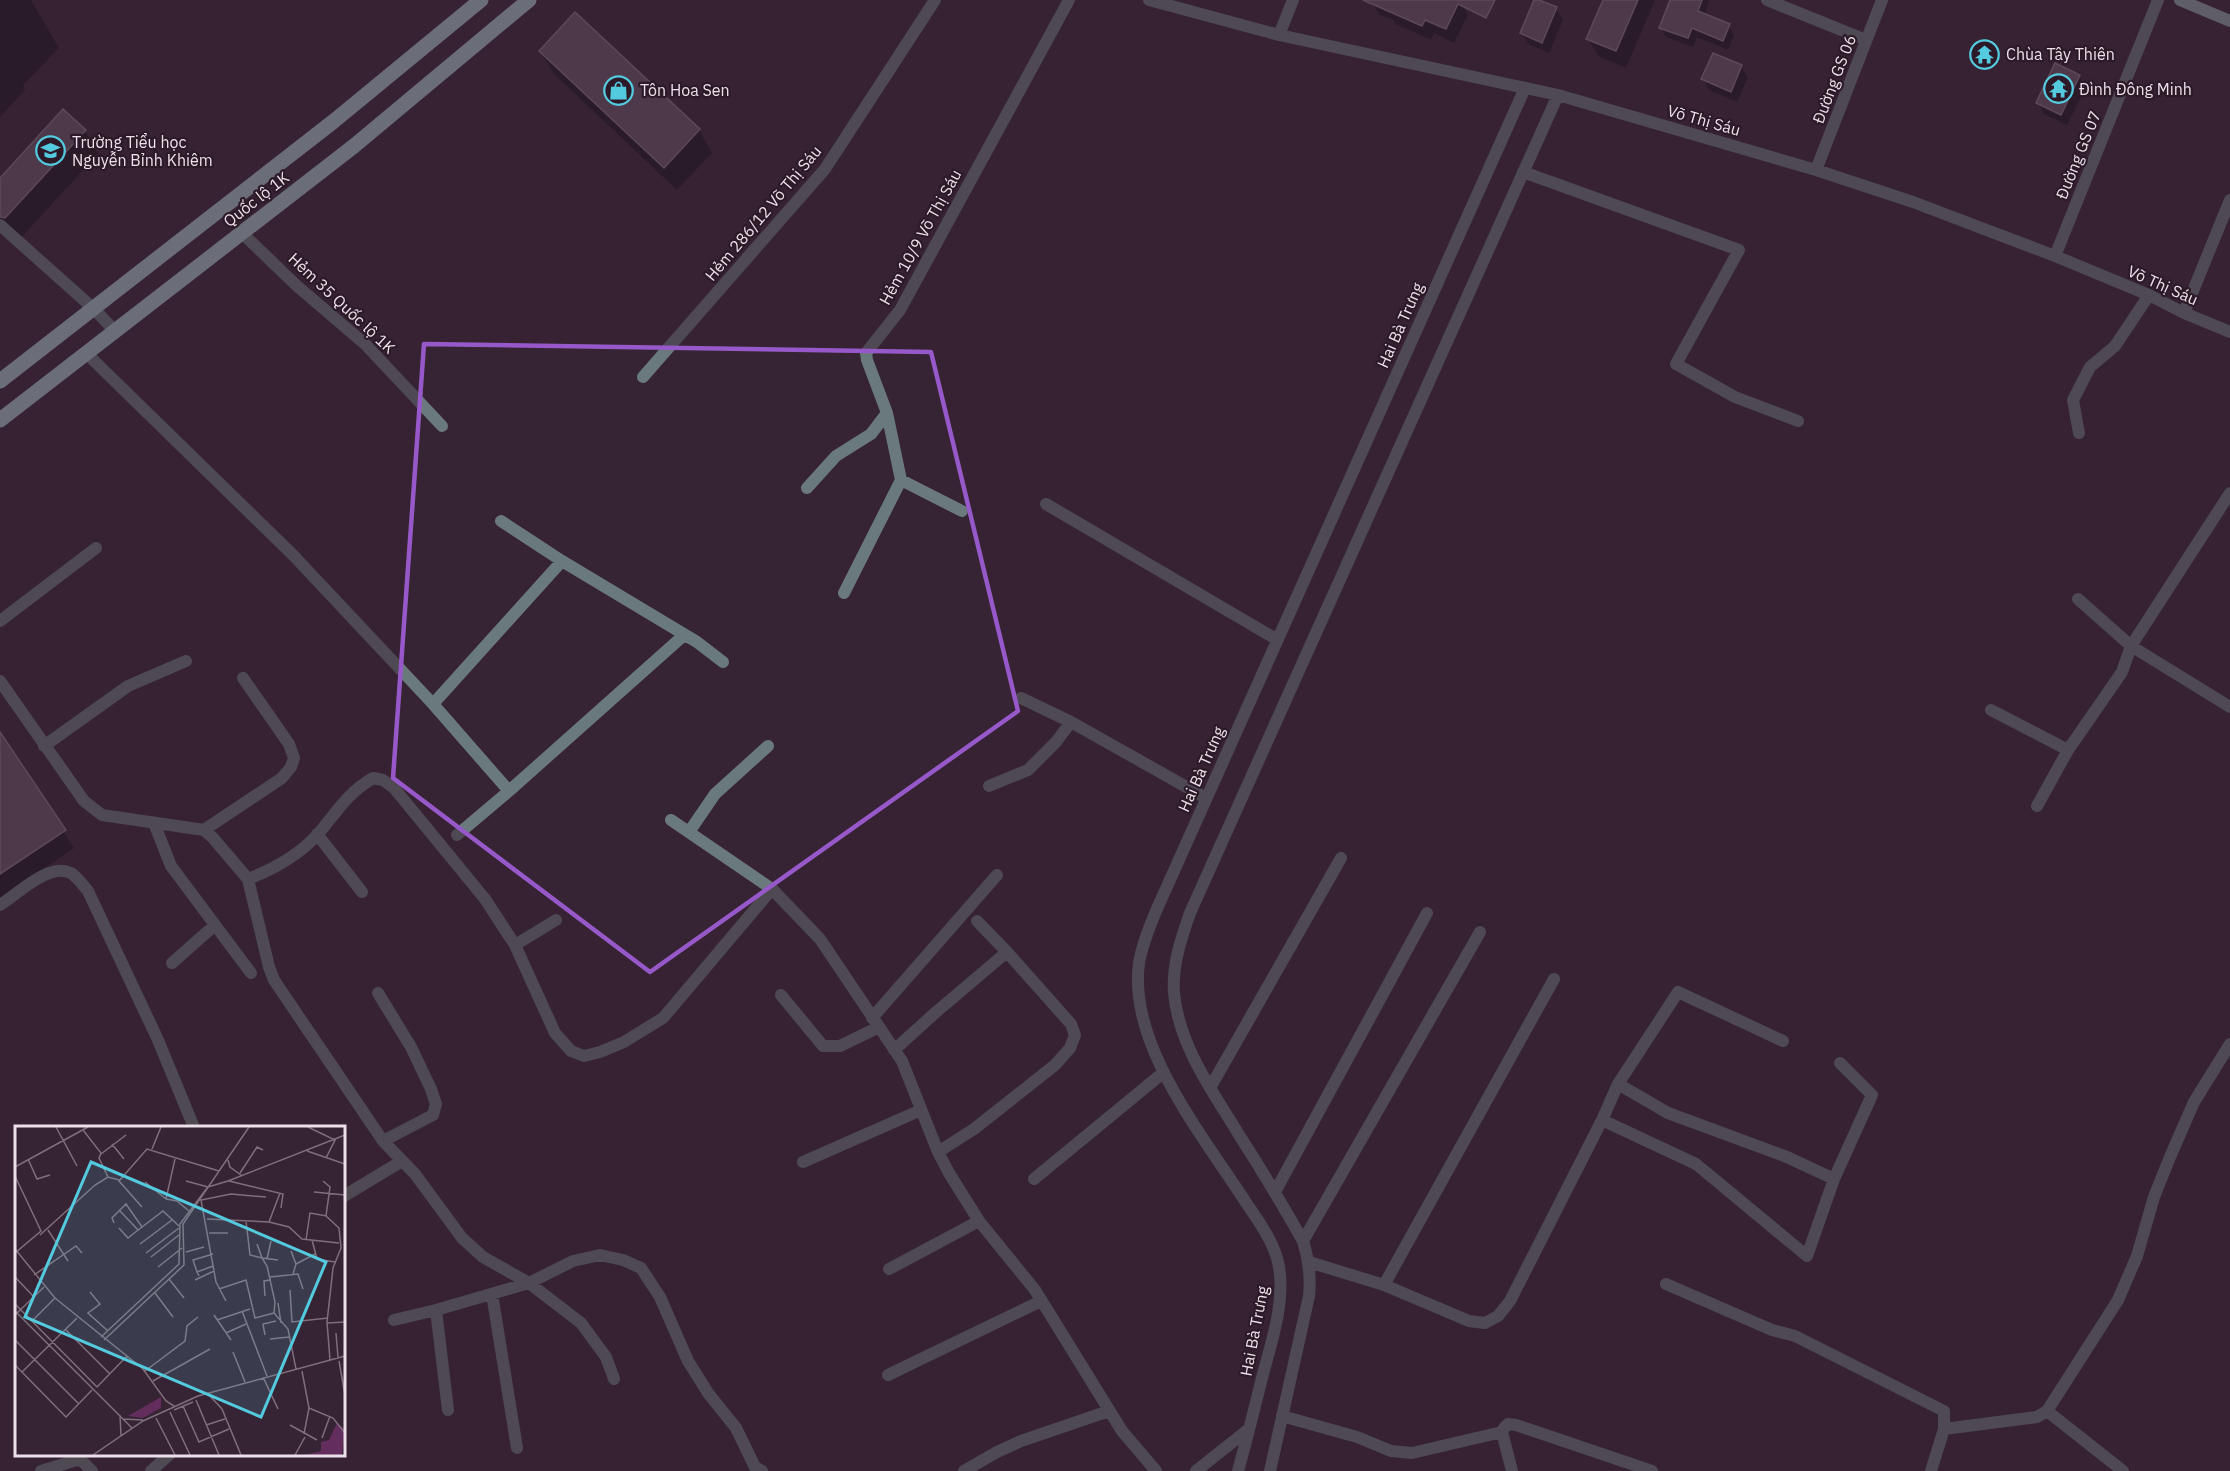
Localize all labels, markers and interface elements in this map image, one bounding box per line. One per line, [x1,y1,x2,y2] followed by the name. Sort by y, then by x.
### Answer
[1808,32,1860,126] street label: Đường GS 06
[1969,38,2001,70] temple icon: Chùa Tây Thiên
[2006,44,2115,64] place label: Chùa Tây Thiên
[2042,73,2074,105] temple icon: Đình Đông Minh
[603,74,635,106] shop icon: Tôn Hoa Sen
[2079,79,2192,99] place label: Đình Đông Minh
[640,80,730,100] place label: Tôn Hoa Sen
[1665,100,1743,140] street label: Võ Thị Sáu
[2051,108,2105,202] street label: Đường GS 07
[72,132,213,170] place label: Trường Tiểu học Nguyễn Bỉnh Khiêm
[35,135,67,167] school or university icon: Trường Tiểu học Nguyễn Bỉnh Khiêm
[700,141,826,285] street label: Hẻm 286/12 Võ Thị Sáu
[875,166,965,308] street label: Hẻm 10/9 Võ Thị Sáu
[219,167,293,231] street label: Quốc lộ 1K
[284,248,400,358] street label: Hẻm 35 Quốc lộ 1K
[2125,261,2201,309] street label: Võ Thị Sáu
[1372,279,1428,371] street label: Hai Bà Trưng
[1173,723,1229,815] street label: Hai Bà Trưng
[15,1126,345,1456] inset map
[1235,1284,1273,1378] street label: Hai Bà Trưng

